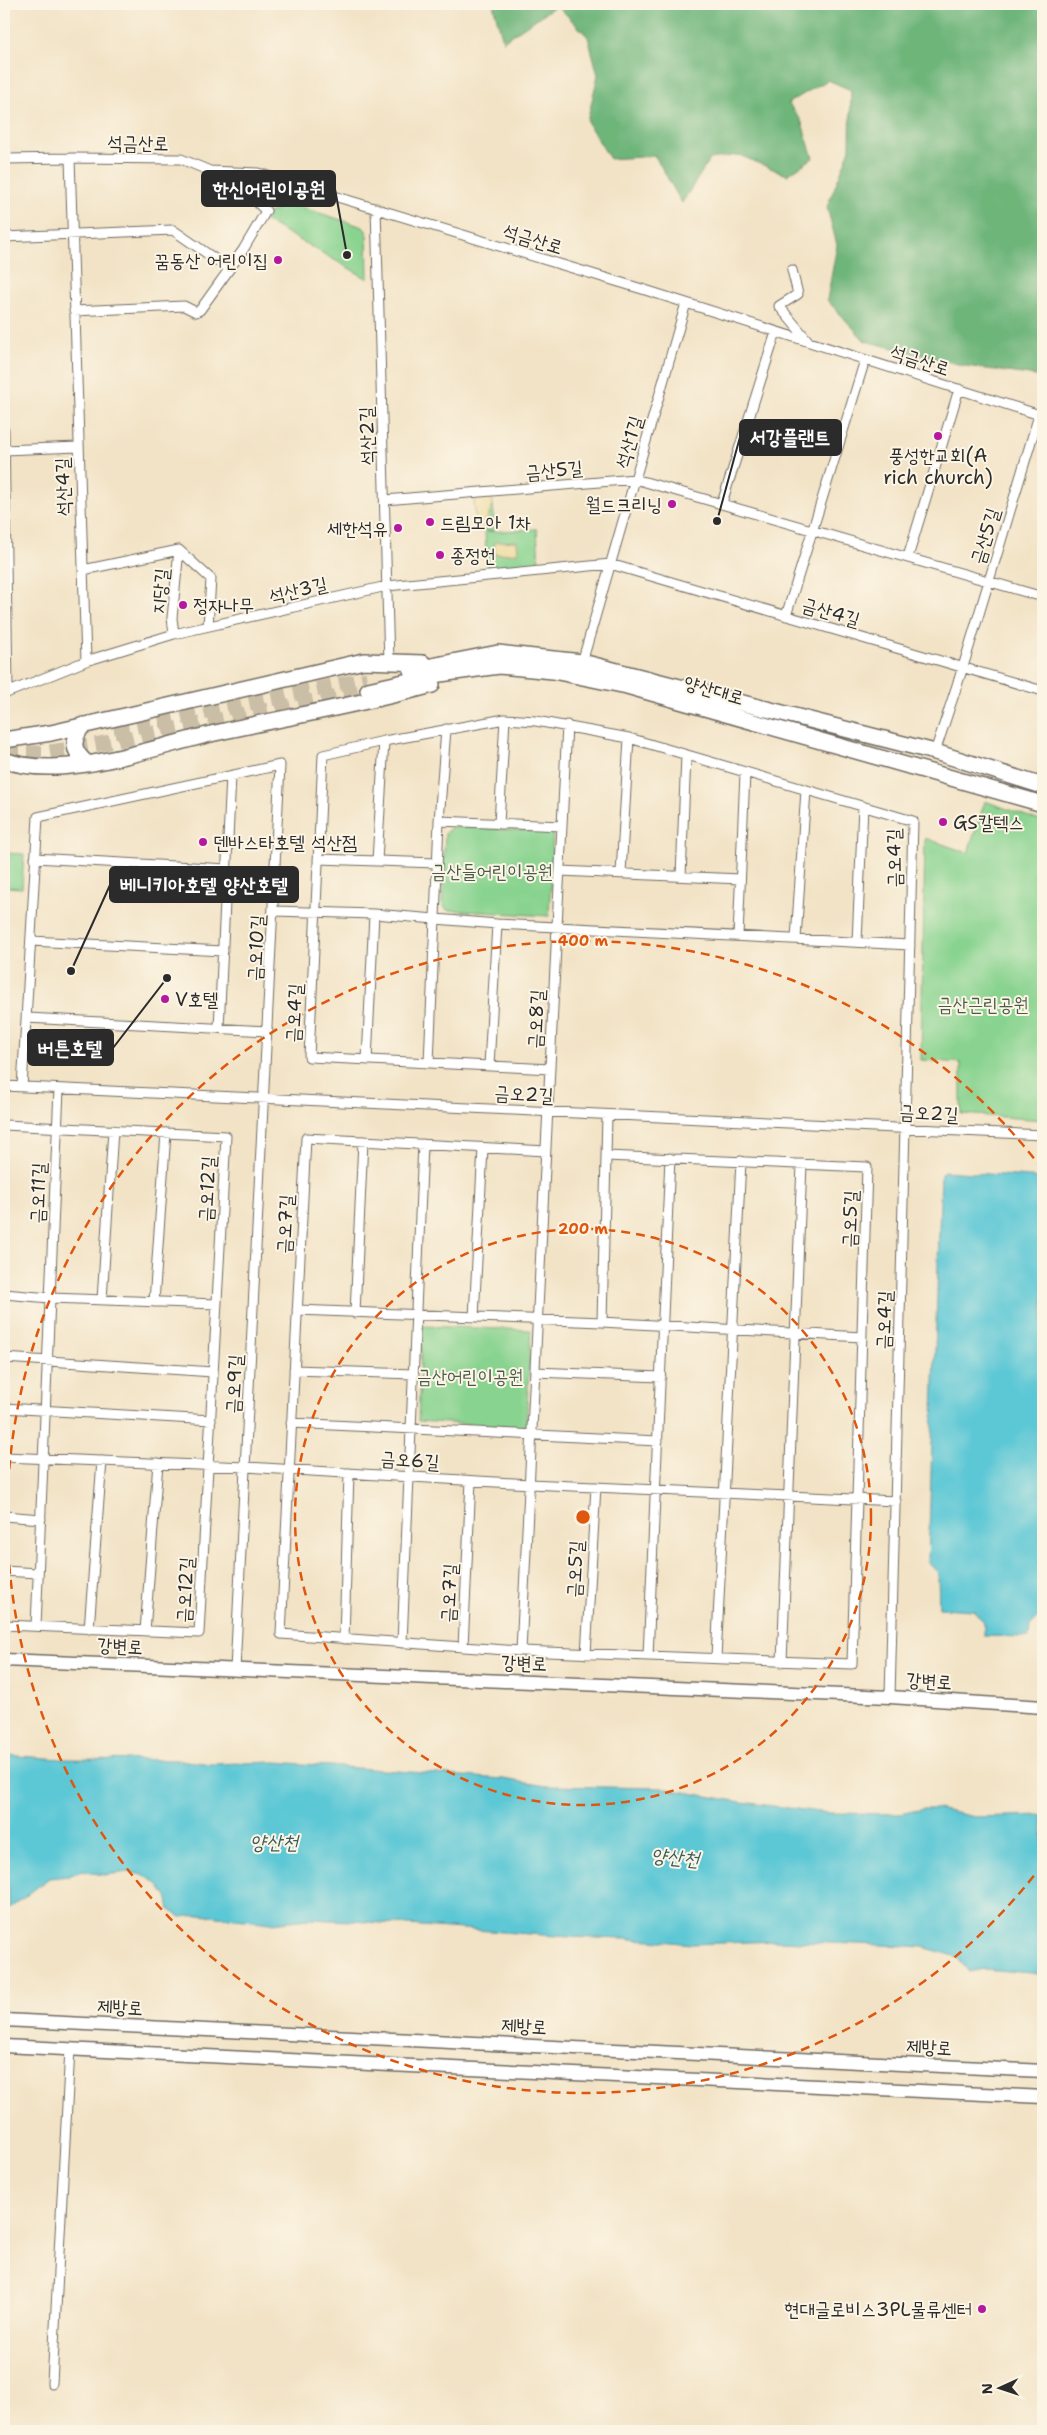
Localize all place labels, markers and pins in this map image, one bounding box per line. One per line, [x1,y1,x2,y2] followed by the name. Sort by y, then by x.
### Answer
[202,171,335,206] callout: 한신어린이공원
[154,248,268,273] place label: 꿈동산 어린이집
[272,254,284,266] marker: 꿈동산 어린이집
[740,420,841,455] callout: 서강플랜트
[932,430,944,442] marker: 풍성한교회(A rich church)
[883,443,993,490] place label: 풍성한교회(A rich church)
[586,492,662,517] place label: 월드크리닝
[666,498,678,510] marker: 월드크리닝
[440,510,531,535] place label: 드림모아 1차
[327,516,388,541] place label: 세한석유
[424,516,436,528] marker: 드림모아 1차
[392,522,404,534] marker: 세한석유
[450,543,496,568] place label: 종정헌
[434,549,446,561] marker: 종정헌
[193,593,254,618] place label: 정자나무
[177,599,189,611] marker: 정자나무
[953,810,1024,835] place label: GS칼텍스
[937,816,949,828] marker: GS칼텍스
[213,830,357,855] place label: 덴바스타호텔 석산점
[197,836,209,848] marker: 덴바스타호텔 석산점
[110,867,298,902] callout: 베니키아호텔 양산호텔
[175,987,218,1012] place label: V호텔
[159,993,171,1005] marker: V호텔
[28,1030,113,1065] callout: 버튼호텔
[574,1508,592,1526] centre of rings
[784,2297,972,2322] place label: 현대글로비스3PL물류센터
[976,2303,988,2315] marker: 현대글로비스3PL물류센터

